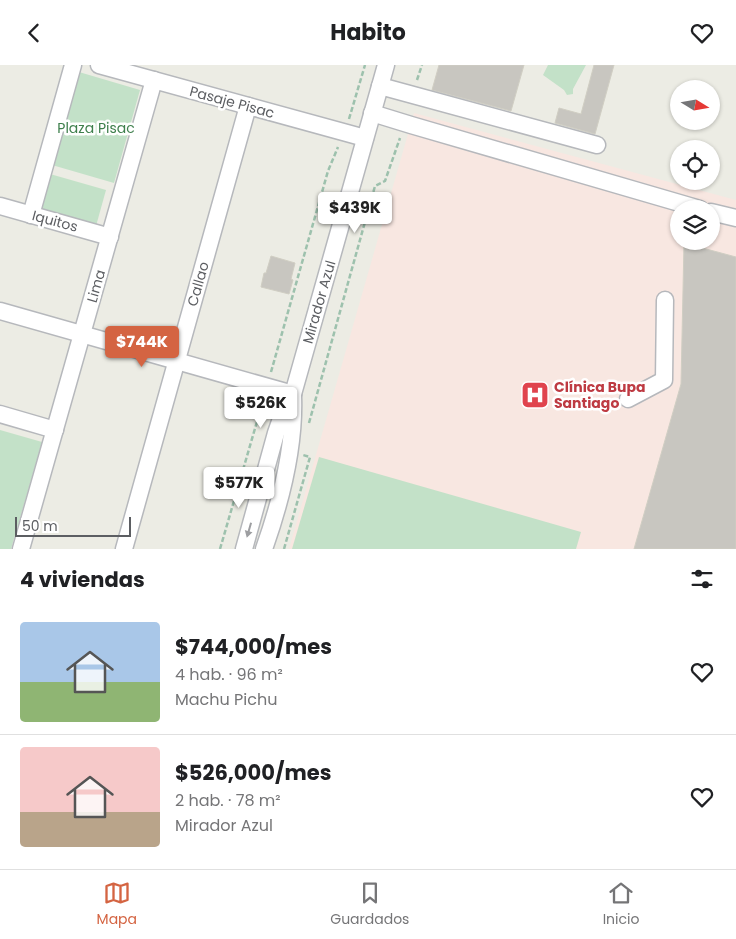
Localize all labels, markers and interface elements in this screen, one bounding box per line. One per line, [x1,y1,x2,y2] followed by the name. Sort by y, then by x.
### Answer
[330,17,406,48] text: Habito
[20,19,48,47] icon: back
[688,19,716,47] icon: heart
[670,80,720,130] north arrow
[670,80,720,250] map controls
[187,81,277,123] street label: Pasaje Pisac
[57,118,135,138] park label: Plaza Pisac
[670,140,720,190] button: locate
[320,191,390,234] pin: $439K
[329,196,381,219] text: $439K
[670,200,720,250] button: layers
[30,205,80,237] street label: Iquitos
[298,258,340,346] street label: Mirador Azul
[182,259,214,309] street label: Callao
[82,267,110,305] street label: Lima
[107,325,177,368] pin: $744K
[116,330,168,353] text: $744K
[554,377,645,413] place label: Clínica Bupa Santiago
[520,380,550,410] hospital icon: Clínica Bupa Santiago
[226,387,296,429] pin: $526K
[235,391,287,414] text: $526K
[204,467,274,509] pin: $577K
[214,471,264,494] text: $577K
[15,514,131,537] scale bar
[22,516,58,536] text: 50 m
[245,523,253,538] one-way arrow
[20,565,145,594] text: 4 viviendas
[688,565,716,593] icon: filters
[175,632,332,661] text: $744,000/mes
[60,642,120,702] icon: home
[688,658,716,686] icon: heart
[175,663,283,686] text: 4 hab. · 96 m²
[175,688,277,711] text: Machu Pichu
[175,758,331,787] text: $526,000/mes
[60,767,120,827] icon: home
[688,783,716,811] icon: heart
[175,789,281,812] text: 2 hab. · 78 m²
[175,814,273,837] text: Mirador Azul
[97,879,137,930] tab: Mapa
[330,879,409,930] tab: Guardados
[603,879,639,930] tab: Inicio

